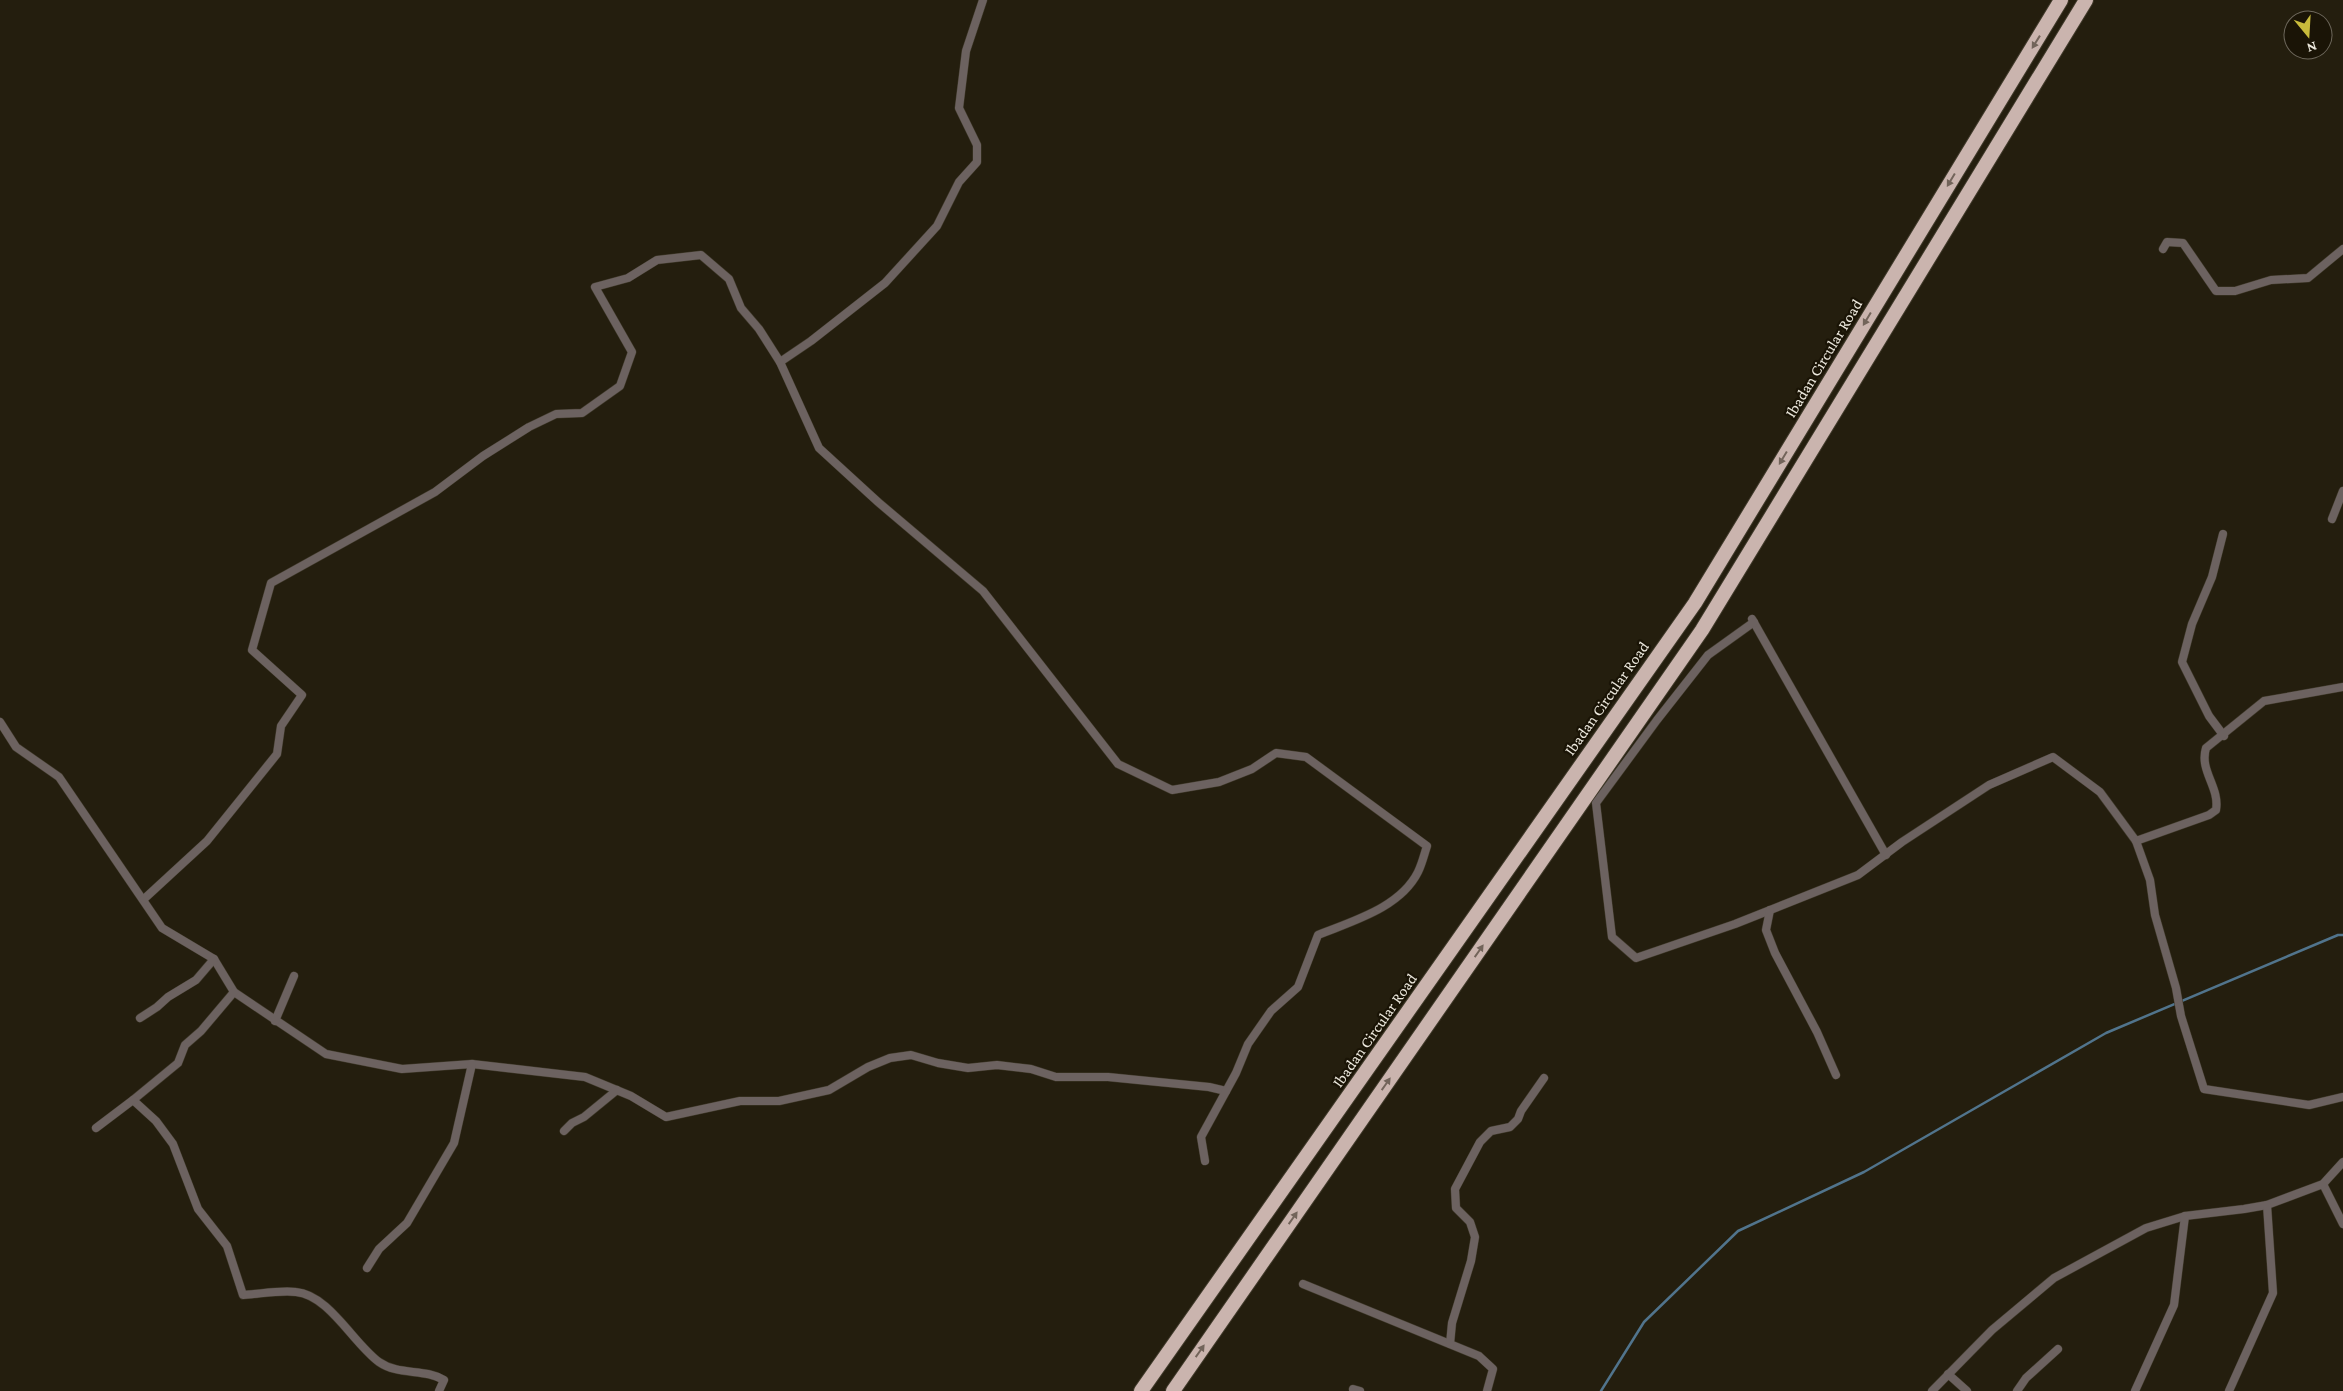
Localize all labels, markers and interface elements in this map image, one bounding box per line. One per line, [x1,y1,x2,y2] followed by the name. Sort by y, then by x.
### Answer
[2283,10,2333,60] north arrow
[2031,35,2040,48] one-way arrow
[2305,38,2319,57] text: N
[1946,174,1955,187] one-way arrow
[1781,296,1866,420] street label: Ibadan Circular Road
[1862,313,1871,326] one-way arrow
[1778,452,1787,465] one-way arrow
[1561,638,1652,758] street label: Ibadan Circular Road
[1474,944,1484,958] one-way arrow
[1329,970,1420,1090] street label: Ibadan Circular Road
[1381,1077,1391,1091] one-way arrow
[1288,1211,1298,1224] one-way arrow
[1195,1344,1205,1358] one-way arrow

